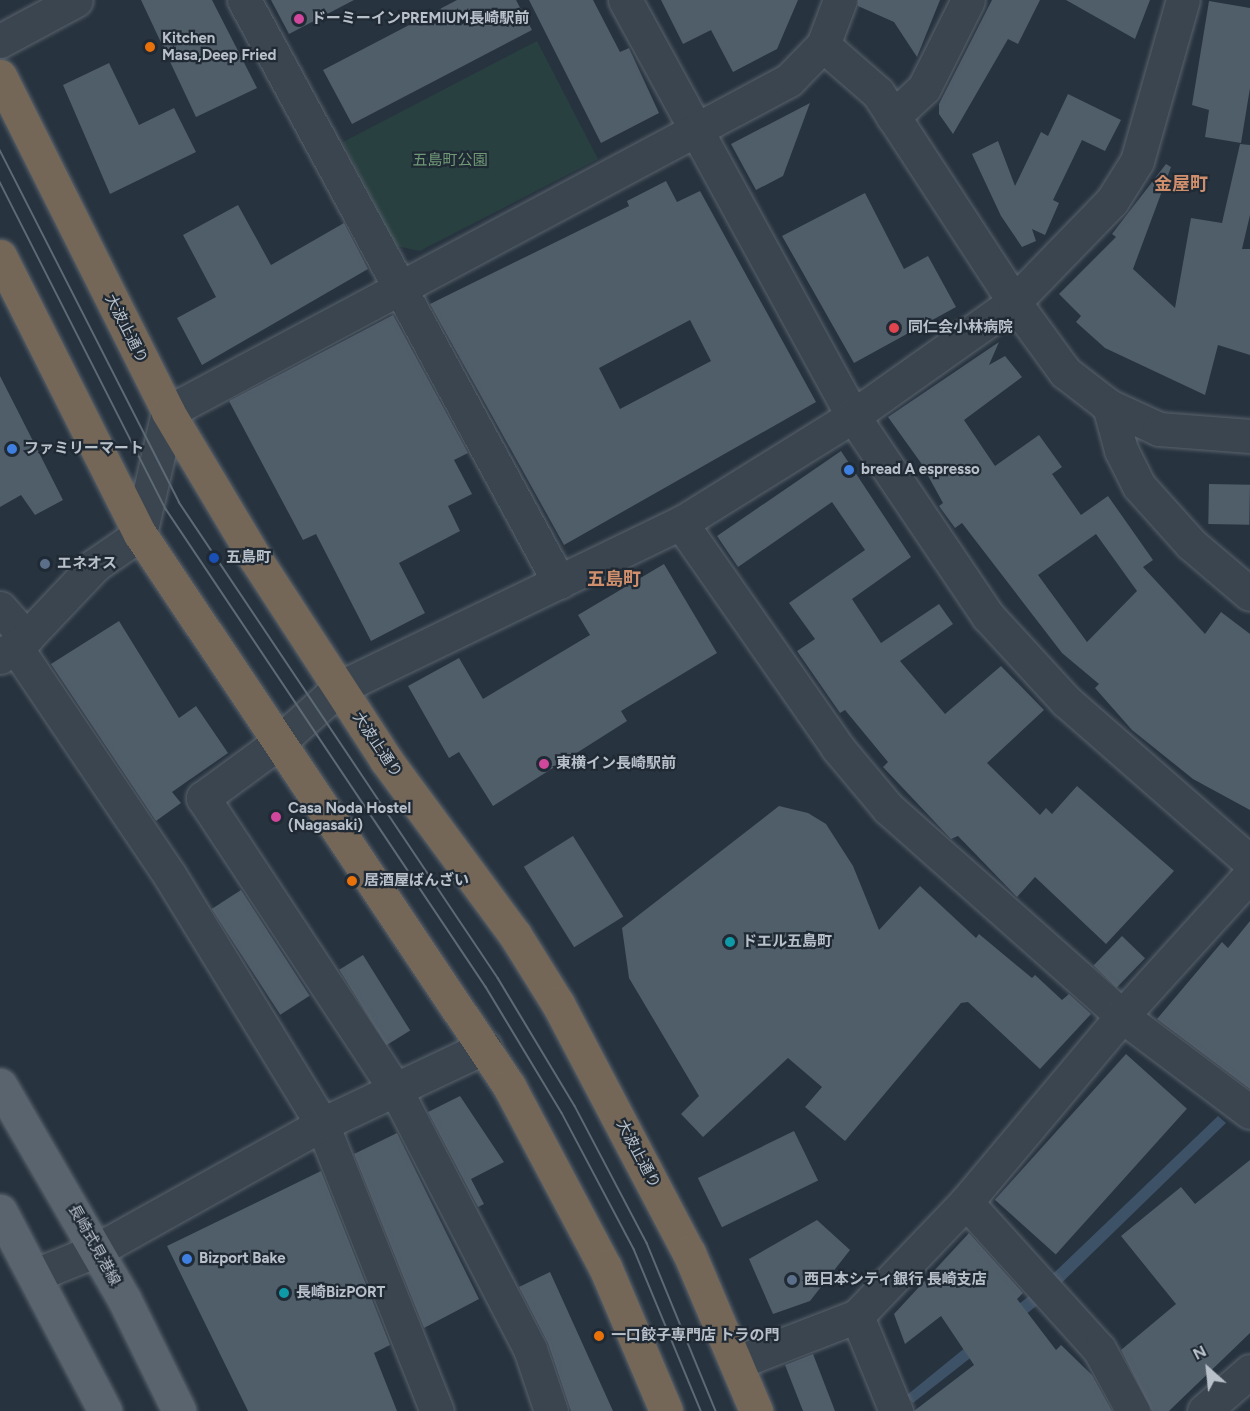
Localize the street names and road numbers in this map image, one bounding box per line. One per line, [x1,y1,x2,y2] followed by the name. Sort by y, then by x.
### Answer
[101,292,151,366] street label: 大波止通り
[349,709,405,781] street label: 大波止通り
[612,1117,664,1191] street label: 大波止通り
[64,1201,124,1289] street label: 長崎式見港線

